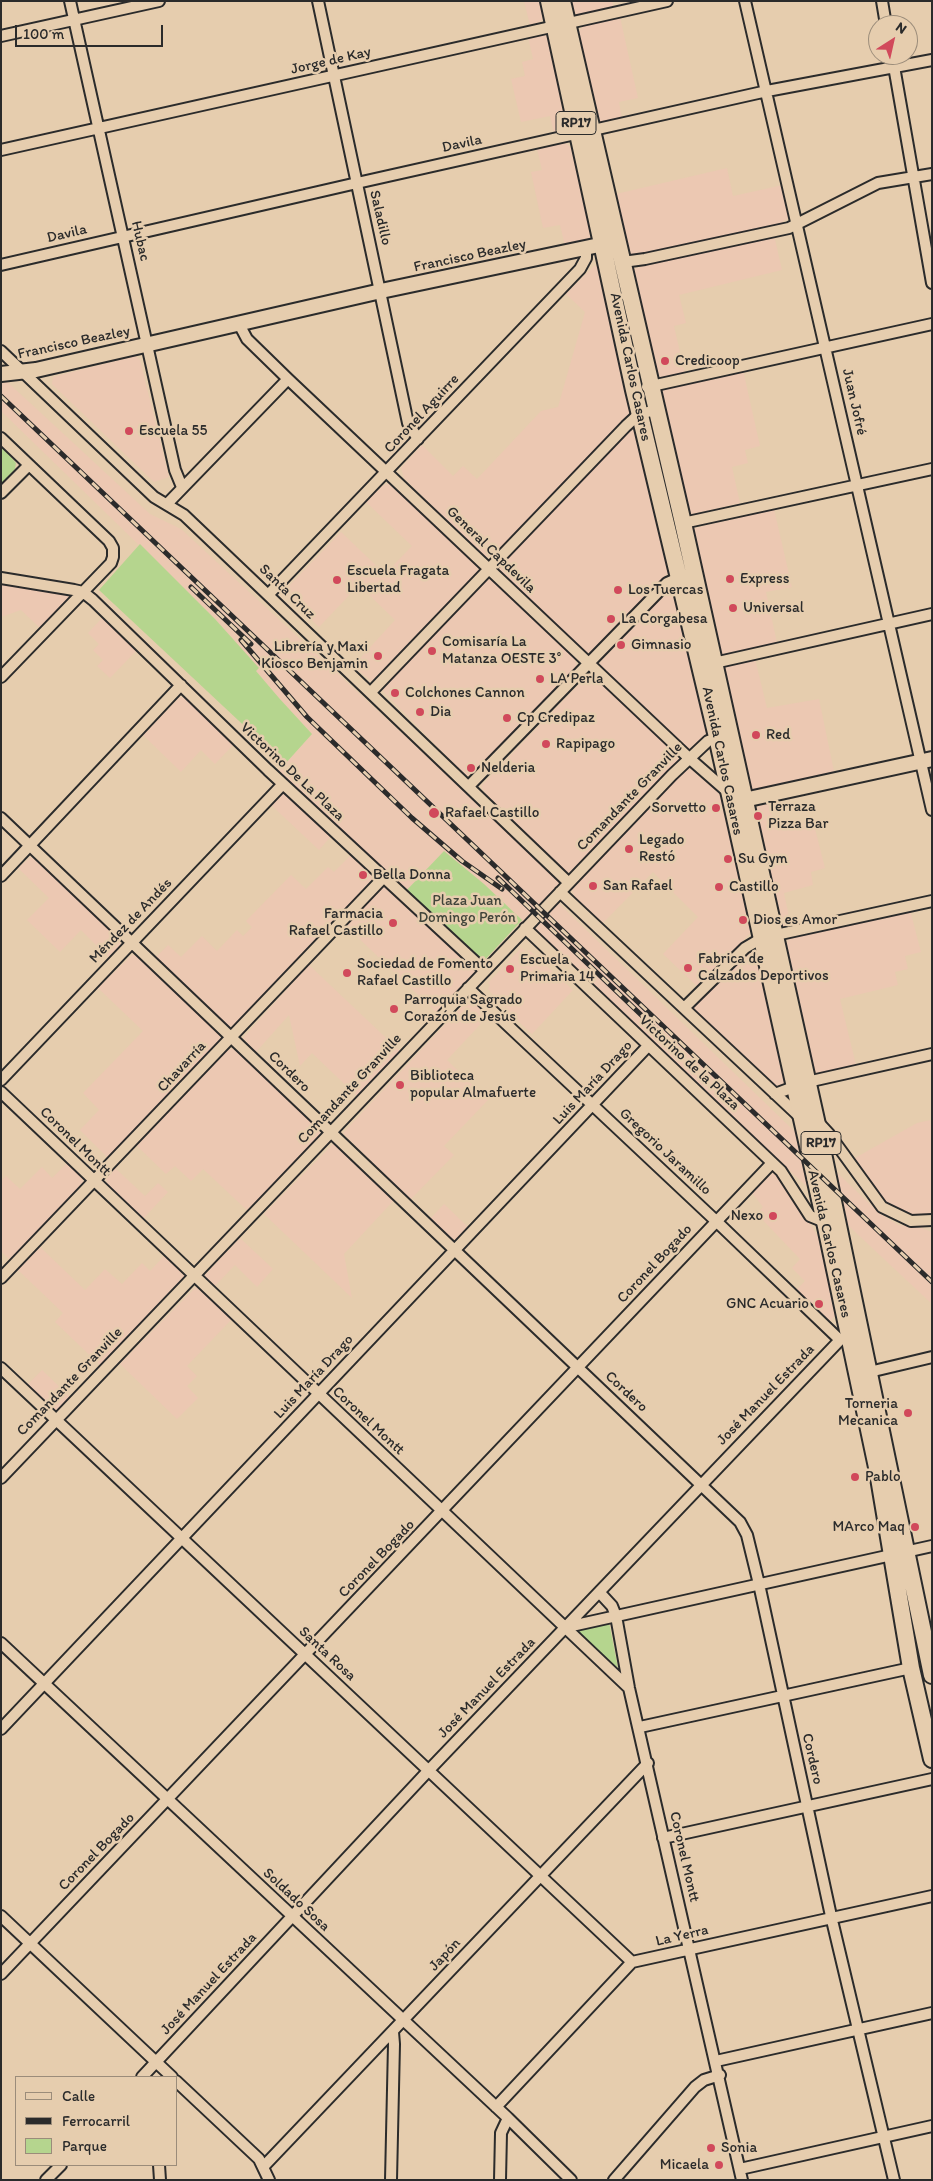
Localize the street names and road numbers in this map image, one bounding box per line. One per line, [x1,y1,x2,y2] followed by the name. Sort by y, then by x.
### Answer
[289,43,373,79] street label: Jorge de Kay
[556,112,596,134] road number: RP17
[440,131,484,157] street label: Davila
[365,189,395,247] street label: Saladillo
[127,219,153,263] street label: Hubac
[45,221,89,247] street label: Davila
[412,235,528,277] street label: Francisco Beazley
[605,291,655,443] street label: Avenida Carlos Casares
[16,322,132,364] street label: Francisco Beazley
[838,367,870,437] street label: Juan Jofré
[381,371,463,457] street label: Coronel Aguirre
[442,503,540,597] street label: General Capdevila
[255,561,319,623] street label: Santa Cruz
[697,685,747,837] street label: Avenida Carlos Casares
[236,719,348,825] street label: Victorino De La Plaza
[573,739,687,855] street label: Comandante Granville
[86,875,176,967] street label: Méndez de Andés
[635,1012,743,1114] street label: Victorino de la Plaza
[294,1030,406,1148] street label: Comandante Granville
[549,1037,637,1129] street label: Luis María Drago
[154,1038,210,1096] street label: Chavarría
[264,1047,314,1097] street label: Cordero
[36,1103,114,1181] street label: Coronel Montt
[615,1105,715,1199] street label: Gregorio Jaramillo
[801,1132,841,1154] road number: RP17
[803,1168,855,1320] street label: Avenida Carlos Casares
[614,1221,696,1307] street label: Coronel Bogado
[13,1324,127,1440] street label: Comandante Granville
[270,1331,358,1423] street label: Luis María Drago
[713,1341,819,1449] street label: José Manuel Estrada
[601,1368,651,1416] street label: Cordero
[328,1383,408,1459] street label: Coronel Montt
[335,1516,419,1602] street label: Coronel Bogado
[295,1623,359,1685] street label: Santa Rosa
[434,1634,540,1742] street label: José Manuel Estrada
[797,1732,827,1786] street label: Cordero
[55,1809,139,1895] street label: Coronel Bogado
[665,1810,703,1904] street label: Coronel Montt
[259,1864,333,1936] street label: Soldado Sosa
[654,1921,710,1951] street label: La Yerra
[157,1929,261,2039] street label: José Manuel Estrada
[425,1935,465,1975] street label: Japón

